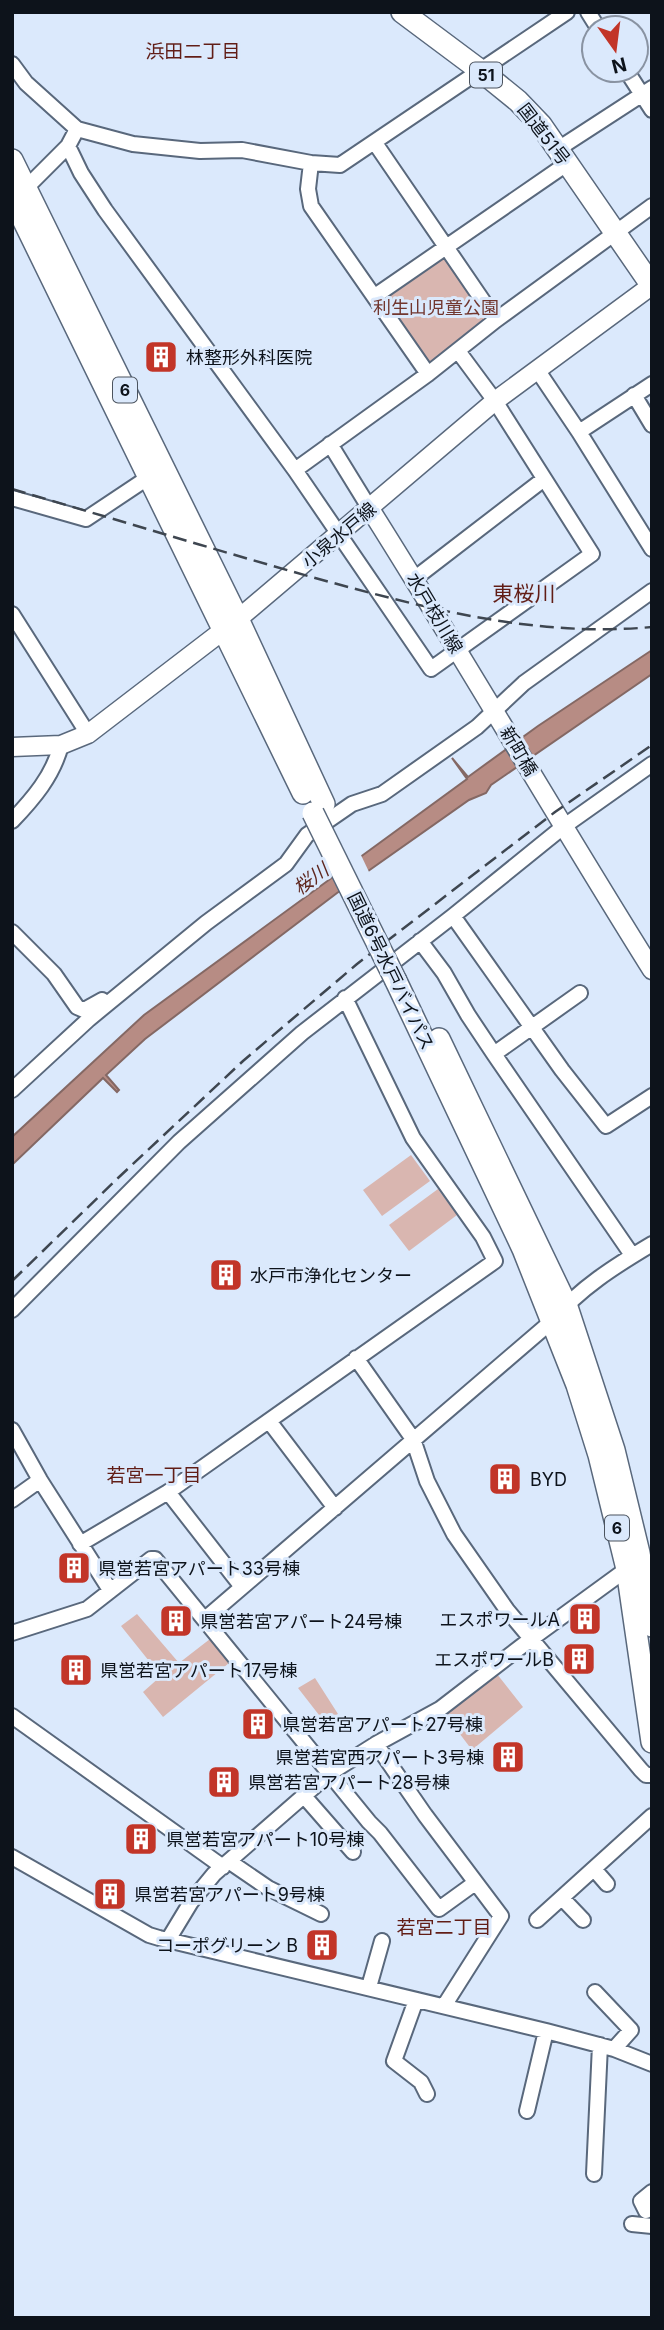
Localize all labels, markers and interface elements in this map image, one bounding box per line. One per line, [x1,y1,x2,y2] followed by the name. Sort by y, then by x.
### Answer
[580,14,650,84] north arrow
[145,40,241,63] district label: 浜田二丁目
[609,52,629,78] text: N
[470,62,502,88] road number: 51
[513,99,575,169] street label: 国道51号
[373,297,499,318] park label: 利生山児童公園
[142,338,180,376] building icon: 林整形外科医院
[186,347,312,368] place label: 林整形外科医院
[113,378,137,402] road number: 6
[298,498,380,572] street label: 小泉水戸線
[403,569,467,657] street label: 水戸枝川線
[493,581,556,606] district label: 東桜川
[496,722,542,780] street label: 新町橋
[289,857,335,899] water label: 桜川
[344,889,438,1053] street label: 国道6号水戸バイパス
[207,1256,245,1294] building icon: 水戸市浄化センター
[250,1265,412,1286] place label: 水戸市浄化センター
[486,1460,524,1498] building icon: BYD
[106,1464,202,1487] district label: 若宮一丁目
[530,1469,567,1490] place label: BYD
[605,1516,629,1540] road number: 6
[55,1549,93,1587] building icon: 県営若宮アパート33号棟
[98,1558,300,1579] place label: 県営若宮アパート33号棟
[566,1600,604,1638] building icon: エスポワールA
[157,1602,195,1640] building icon: 県営若宮アパート24号棟
[440,1609,560,1630] place label: エスポワールA
[200,1611,402,1632] place label: 県営若宮アパート24号棟
[560,1640,598,1678] building icon: エスポワールB
[434,1649,554,1670] place label: エスポワールB
[57,1651,95,1689] building icon: 県営若宮アパート17号棟
[100,1660,297,1681] place label: 県営若宮アパート17号棟
[239,1705,277,1743] building icon: 県営若宮アパート27号棟
[282,1714,483,1735] place label: 県営若宮アパート27号棟
[489,1738,527,1776] building icon: 県営若宮西アパート3号棟
[275,1747,484,1768] place label: 県営若宮西アパート3号棟
[205,1763,243,1801] building icon: 県営若宮アパート28号棟
[248,1772,450,1793] place label: 県営若宮アパート28号棟
[122,1820,160,1858] building icon: 県営若宮アパート10号棟
[166,1829,364,1850] place label: 県営若宮アパート10号棟
[91,1875,129,1913] building icon: 県営若宮アパート9号棟
[134,1884,325,1905] place label: 県営若宮アパート9号棟
[396,1916,492,1939] district label: 若宮二丁目
[303,1926,341,1964] building icon: コーポグリーン B
[156,1935,298,1956] place label: コーポグリーン B

